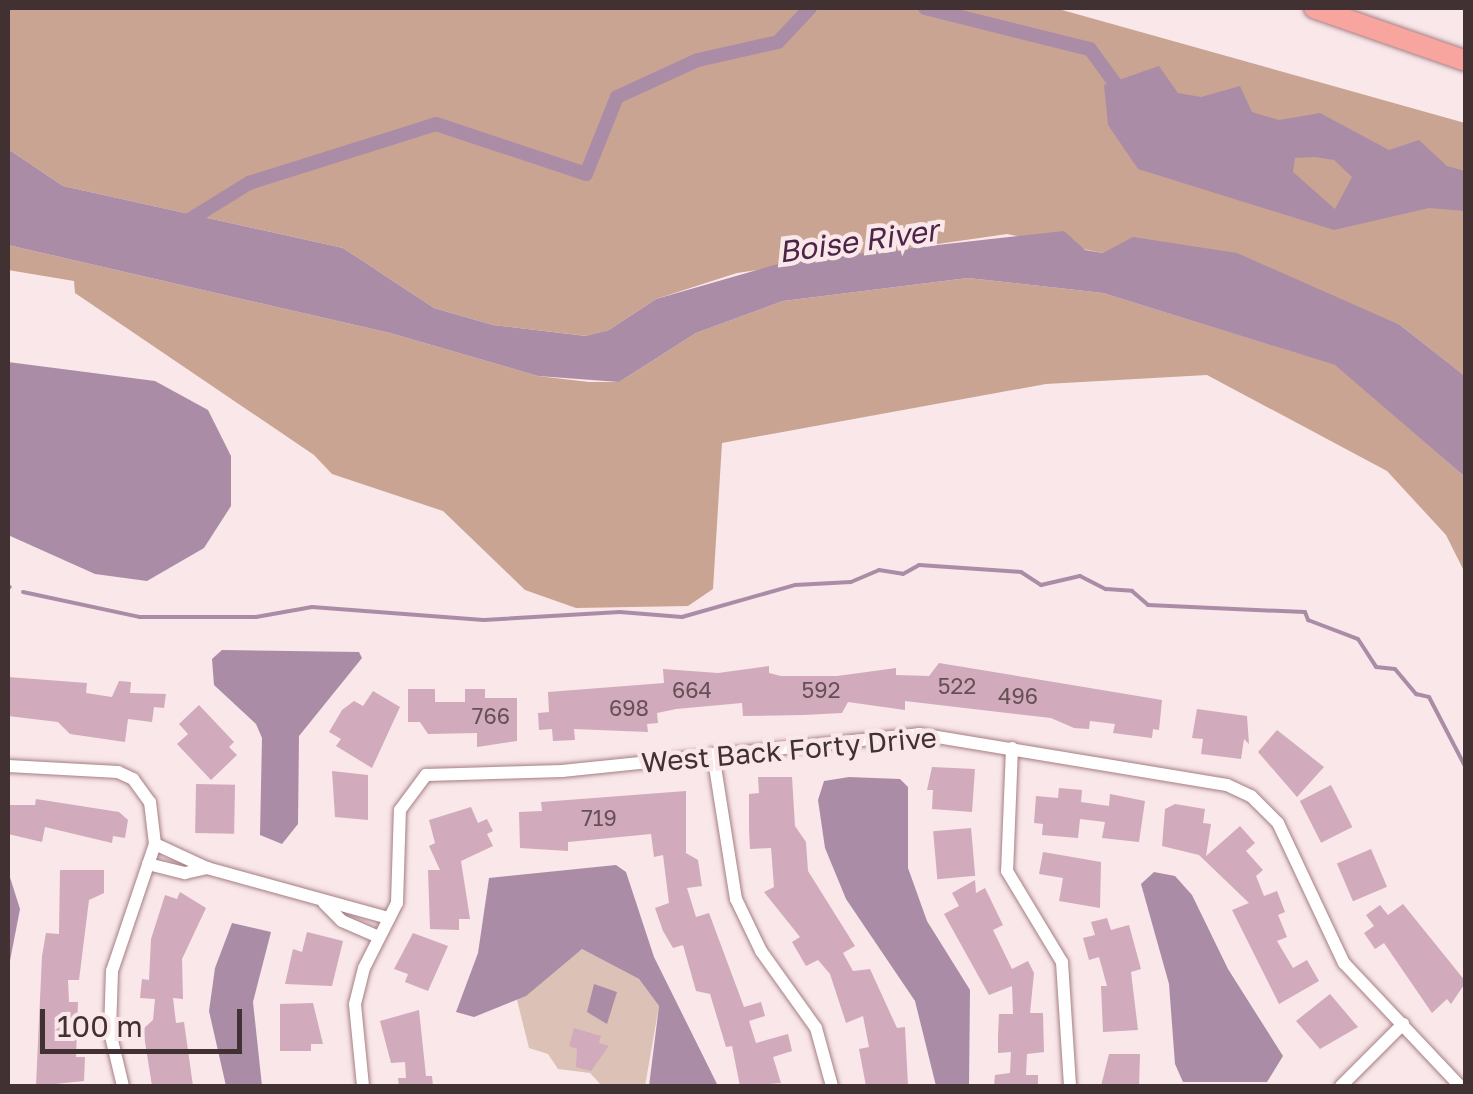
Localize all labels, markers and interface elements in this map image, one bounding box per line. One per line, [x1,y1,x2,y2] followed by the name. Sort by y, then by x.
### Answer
[776,212,940,270] water label: Boise River
[938,673,976,699] house number: 522
[672,677,712,703] house number: 664
[802,677,840,703] house number: 592
[998,683,1038,709] house number: 496
[609,695,649,721] house number: 698
[472,703,510,729] house number: 766
[640,720,938,780] street label: West Back Forty Drive
[581,805,617,831] house number: 719
[45,989,248,1051] scale bar
[57,1008,143,1044] text: 100 m

